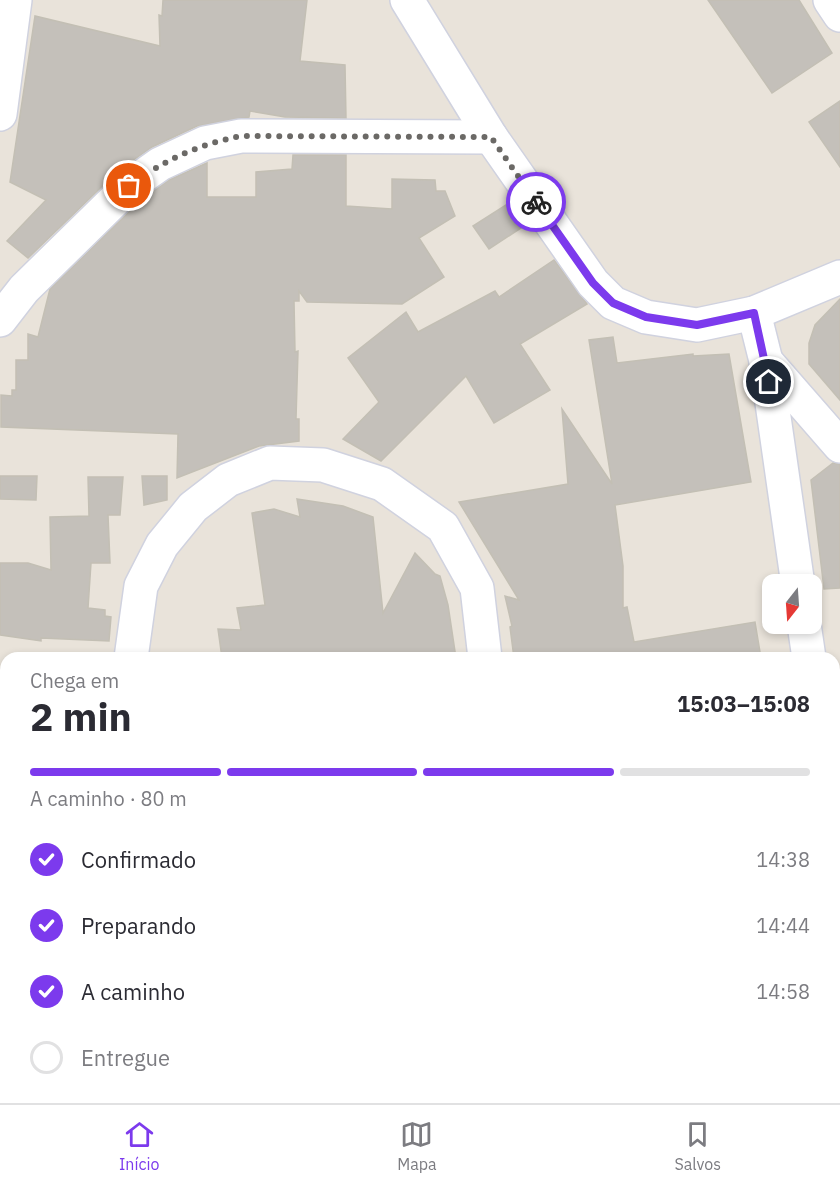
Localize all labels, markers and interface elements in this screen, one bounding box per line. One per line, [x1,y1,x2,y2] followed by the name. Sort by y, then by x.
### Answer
[103,160,154,211] pin
[112,169,145,202] icon: bag
[506,172,566,232] courier
[520,186,553,219] icon: bike
[743,356,794,407] pin
[752,365,785,398] icon: home
[762,574,822,634] north arrow
[762,574,822,634] map controls
[30,667,119,694] text: Chega em
[677,689,810,718] text: 15:03–15:08
[30,691,132,742] text: 2 min
[30,785,187,812] text: A caminho · 80 m
[30,843,63,876] icon: check
[81,845,196,874] text: Confirmado
[756,846,810,873] text: 14:38
[30,909,63,942] icon: check
[81,911,196,940] text: Preparando
[756,912,810,939] text: 14:44
[30,975,63,1008] icon: check
[81,977,185,1006] text: A caminho
[756,978,810,1005] text: 14:58
[81,1043,170,1072] text: Entregue
[119,1118,159,1174] tab: Início
[397,1118,437,1174] tab: Mapa
[675,1118,721,1174] tab: Salvos

